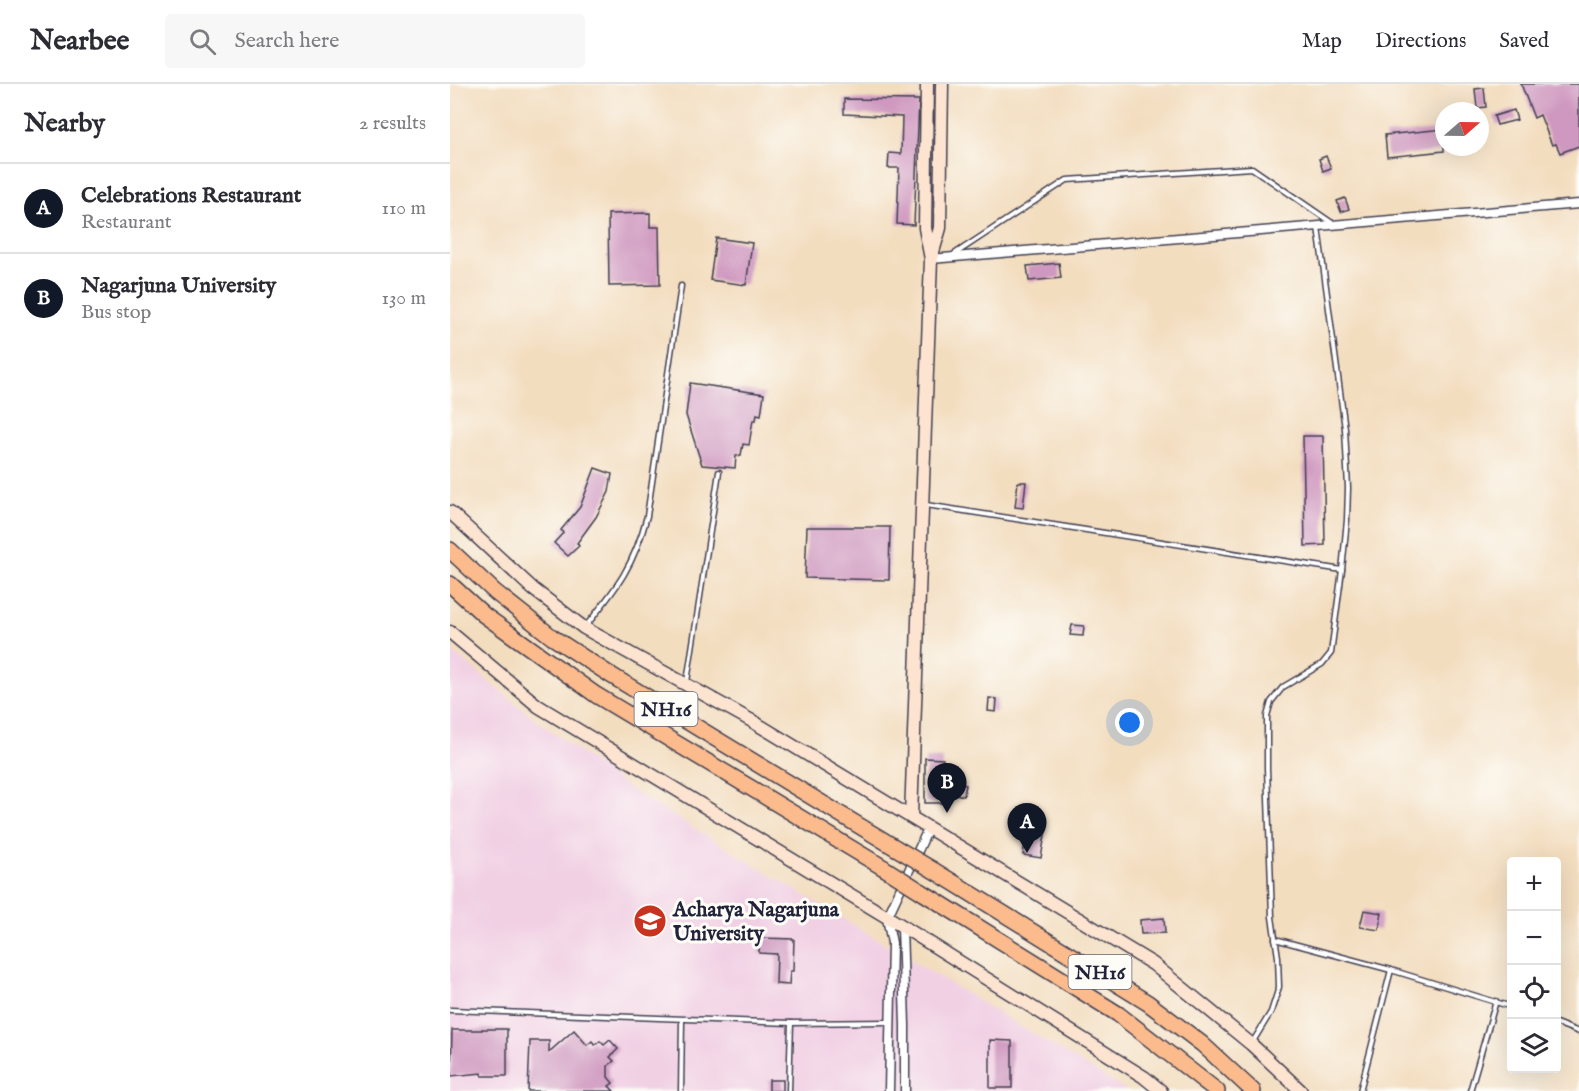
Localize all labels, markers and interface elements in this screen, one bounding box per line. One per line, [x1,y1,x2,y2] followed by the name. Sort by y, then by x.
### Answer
[165,14,585,68] search box
[30,24,129,59] text: Nearbee
[186,25,219,58] icon: search
[234,27,339,55] text: Search here
[1302,28,1342,55] text: Map
[1375,28,1466,55] text: Directions
[1499,28,1549,55] text: Saved
[1435,102,1489,156] north arrow
[24,107,105,140] text: Nearby
[359,111,426,136] text: 2 results
[81,182,301,210] text: Celebrations Restaurant
[37,196,50,221] text: A
[382,196,426,221] text: 110 m
[81,210,172,235] text: Restaurant
[81,272,276,300] text: Nagarjuna University
[37,286,50,311] text: B
[381,286,426,311] text: 130 m
[81,300,151,325] text: Bus stop
[634,692,698,726] road number: NH16
[1115,708,1144,737] your location
[928,764,966,813] pin: B
[1008,804,1046,853] pin: A
[1507,857,1561,1073] map controls
[1507,857,1561,911] button: +
[672,897,840,948] place label: Acharya Nagarjuna University
[632,903,668,939] school or university icon: Acharya Nagarjuna University
[1507,911,1561,965] button: −
[1068,955,1132,989] road number: NH16
[1507,965,1561,1019] button: locate
[1507,1019,1561,1073] button: layers

